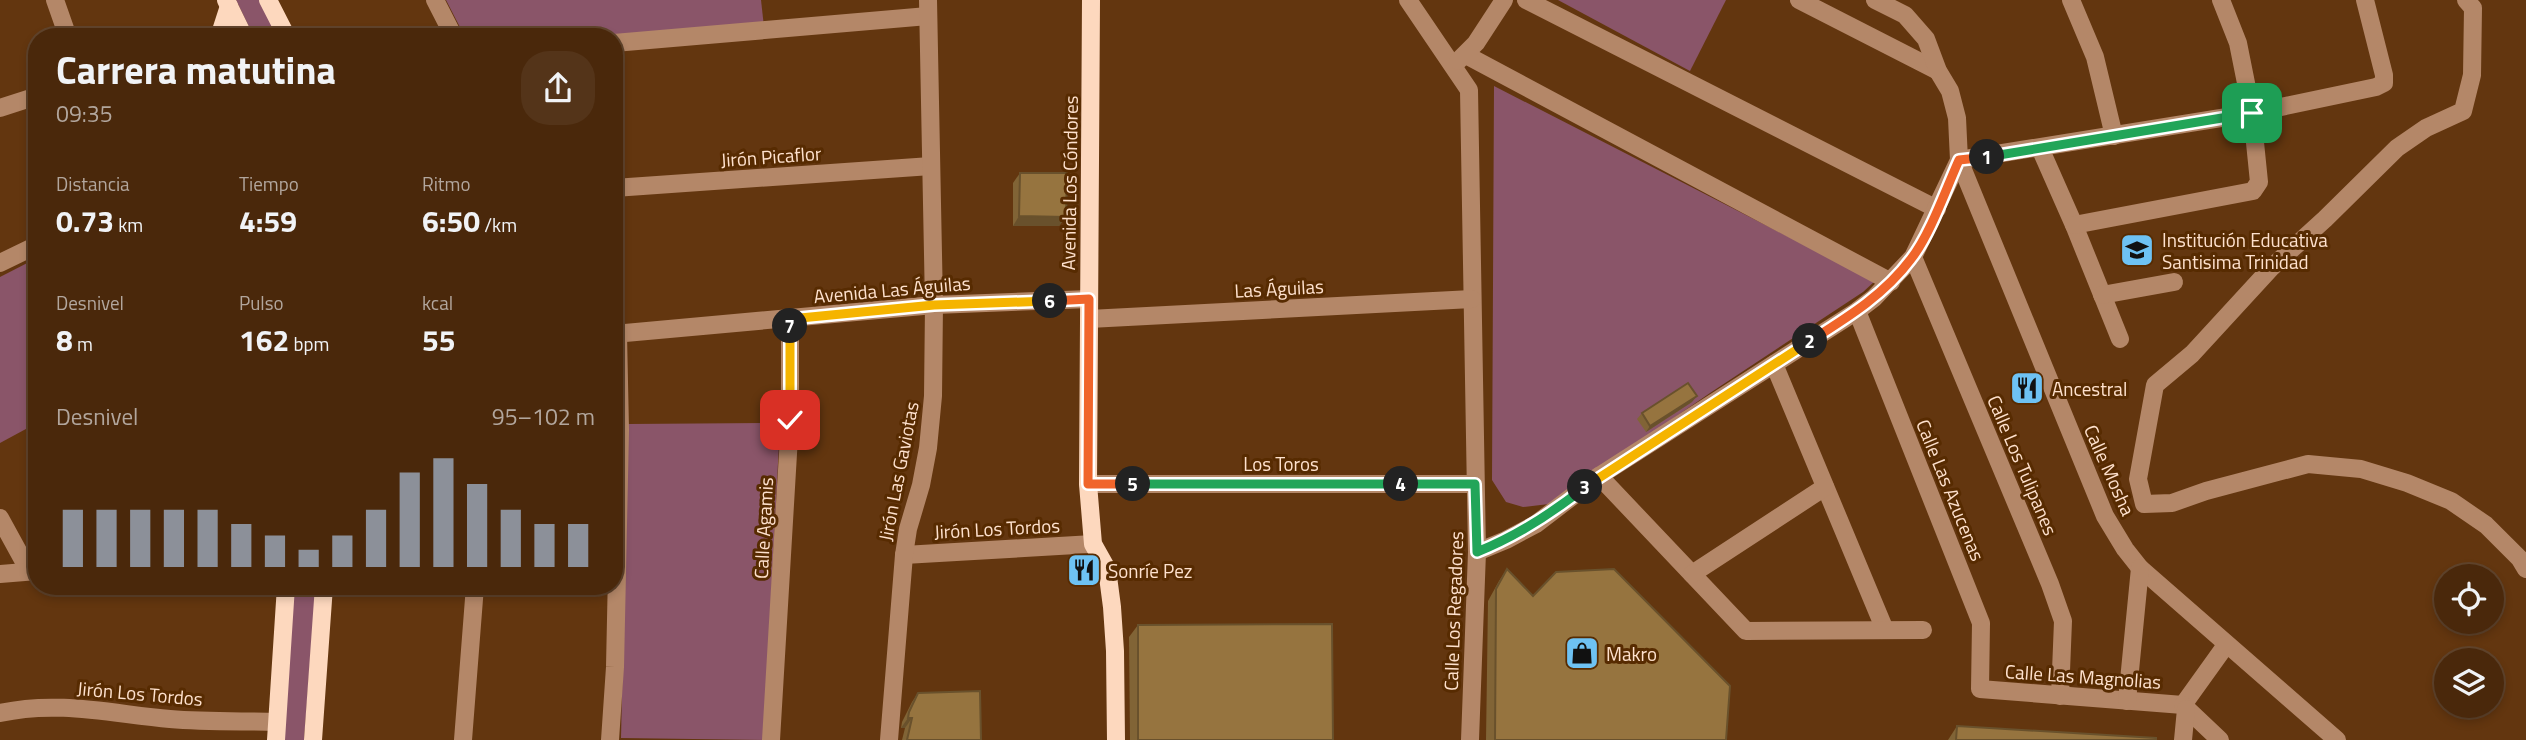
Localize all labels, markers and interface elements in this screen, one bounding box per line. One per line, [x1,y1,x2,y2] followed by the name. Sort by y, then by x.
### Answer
[56,41,336,99] text: Carrera matutina
[521,51,595,125] button: share
[2222,83,2282,143] pin
[2233,94,2271,132] icon: arrive
[1053,95,1085,271] street label: Avenida Los Cóndores
[56,96,113,131] text: 09:35
[720,138,823,174] street label: Jirón Picaflor
[1969,140,2004,174] pin: 1
[1981,142,1992,171] text: 1
[56,169,130,198] text: Distancia
[239,169,299,198] text: Tiempo
[422,169,470,198] text: Ritmo
[56,198,114,244] text: 0.73
[239,198,297,244] text: 4:59
[422,198,480,244] text: 6:50
[114,210,143,239] text: km
[480,210,517,239] text: /km
[2162,225,2328,276] place label: Institución Educativa Santisima Trinidad
[2118,231,2156,269] school or university icon: Institución Educativa Santisima Trinidad
[812,268,972,310] street label: Avenida Las Águilas
[1234,271,1325,305] street label: Las Águilas
[1032,284,1068,318] pin: 6
[1044,286,1055,315] text: 6
[56,288,124,317] text: Desnivel
[239,288,284,317] text: Pulso
[422,288,453,317] text: kcal
[772,308,808,344] pin: 7
[784,311,795,340] text: 7
[56,317,73,363] text: 8
[239,317,289,363] text: 162
[422,317,456,363] text: 55
[1792,324,1828,358] pin: 2
[1804,326,1815,355] text: 2
[73,329,93,358] text: m
[289,329,329,358] text: bpm
[2008,369,2046,407] restaurant icon: Ancestral
[2052,374,2127,403] place label: Ancestral
[760,390,820,450] pin
[1980,390,2066,540] street label: Calle Los Tulipanes
[56,399,138,434] text: Desnivel
[492,399,595,434] text: 95–102 m
[870,399,926,543] street label: Jirón Las Gaviotas
[771,401,809,439] icon: check
[1909,415,1993,565] street label: Calle Las Azucenas
[2077,420,2143,521] street label: Calle Mosha
[1243,449,1319,478] street label: Los Toros
[1116,466,1150,502] pin: 5
[1384,466,1418,502] pin: 4
[1127,469,1138,498] text: 5
[1395,469,1406,498] text: 4
[1568,470,1602,504] pin: 3
[1579,472,1590,501] text: 3
[746,476,780,580] street label: Calle Agamis
[933,510,1061,546] street label: Jirón Los Tordos
[1436,530,1470,691] street label: Calle Los Regadores
[1065,551,1103,589] restaurant icon: Sonríe Pez
[1108,556,1192,585] place label: Sonríe Pez
[2434,564,2504,718] map controls
[2434,564,2504,634] button: locate
[1563,634,1601,672] shop icon: Makro
[1606,639,1657,668] place label: Makro
[2434,648,2504,718] button: layers
[2004,656,2162,696] street label: Calle Las Magnolias
[76,673,204,713] street label: Jirón Los Tordos

